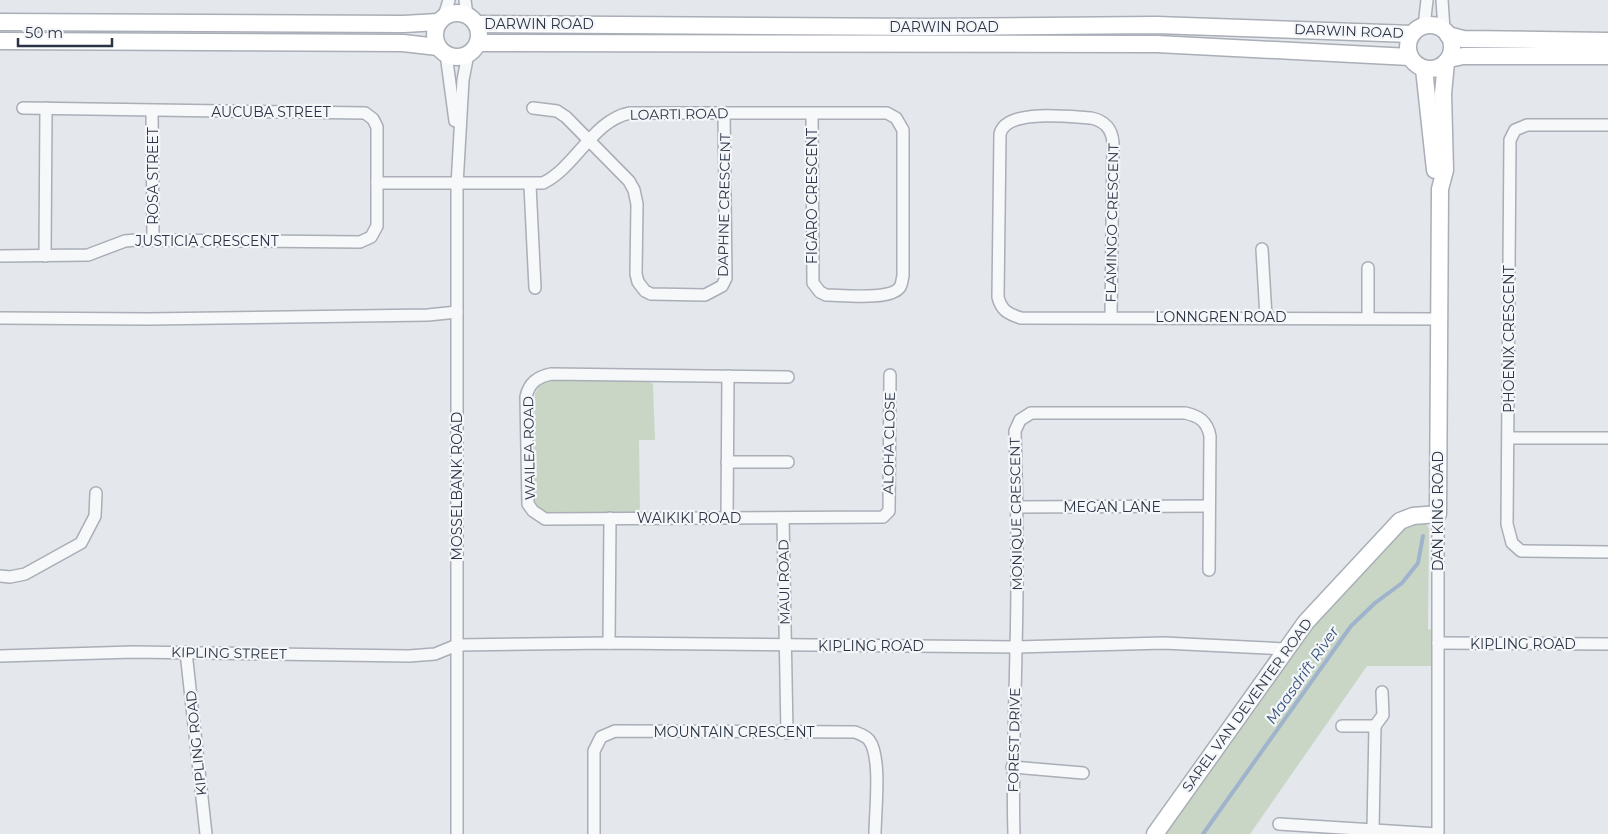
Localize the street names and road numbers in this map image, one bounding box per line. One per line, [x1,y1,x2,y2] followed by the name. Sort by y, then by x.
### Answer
[484,15,594,33] street label: DARWIN ROAD
[889,18,999,36] street label: DARWIN ROAD
[1294,20,1404,42] street label: DARWIN ROAD
[211,103,331,121] street label: AUCUBA STREET
[629,104,729,124] street label: LOARTI ROAD
[144,127,162,225] street label: ROSA STREET
[803,128,821,264] street label: FIGARO CRESCENT
[714,133,734,277] street label: DAPHNE CRESCENT
[1102,143,1122,303] street label: FLAMINGO CRESCENT
[134,232,279,250] street label: JUSTICIA CRESCENT
[1500,265,1518,413] street label: PHOENIX CRESCENT
[1155,308,1287,326] street label: LONNGREN ROAD
[879,392,899,494] street label: ALOHA CLOSE
[519,396,539,500] street label: WAILEA ROAD
[448,412,466,560] street label: MOSSELBANK ROAD
[1006,437,1026,591] street label: MONIQUE CRESCENT
[1429,451,1447,571] street label: DAN KING ROAD
[1063,498,1161,516] street label: MEGAN LANE
[637,509,741,527] street label: WAIKIKI ROAD
[774,539,794,625] street label: MAUI ROAD
[1178,615,1316,795] street label: SAREL VAN DEVENTER ROAD
[1470,635,1576,653] street label: KIPLING ROAD
[818,637,924,655] street label: KIPLING ROAD
[171,643,287,663] street label: KIPLING STREET
[1004,687,1024,793] street label: FOREST DRIVE
[182,689,210,797] street label: KIPLING ROAD
[653,723,815,741] street label: MOUNTAIN CRESCENT

